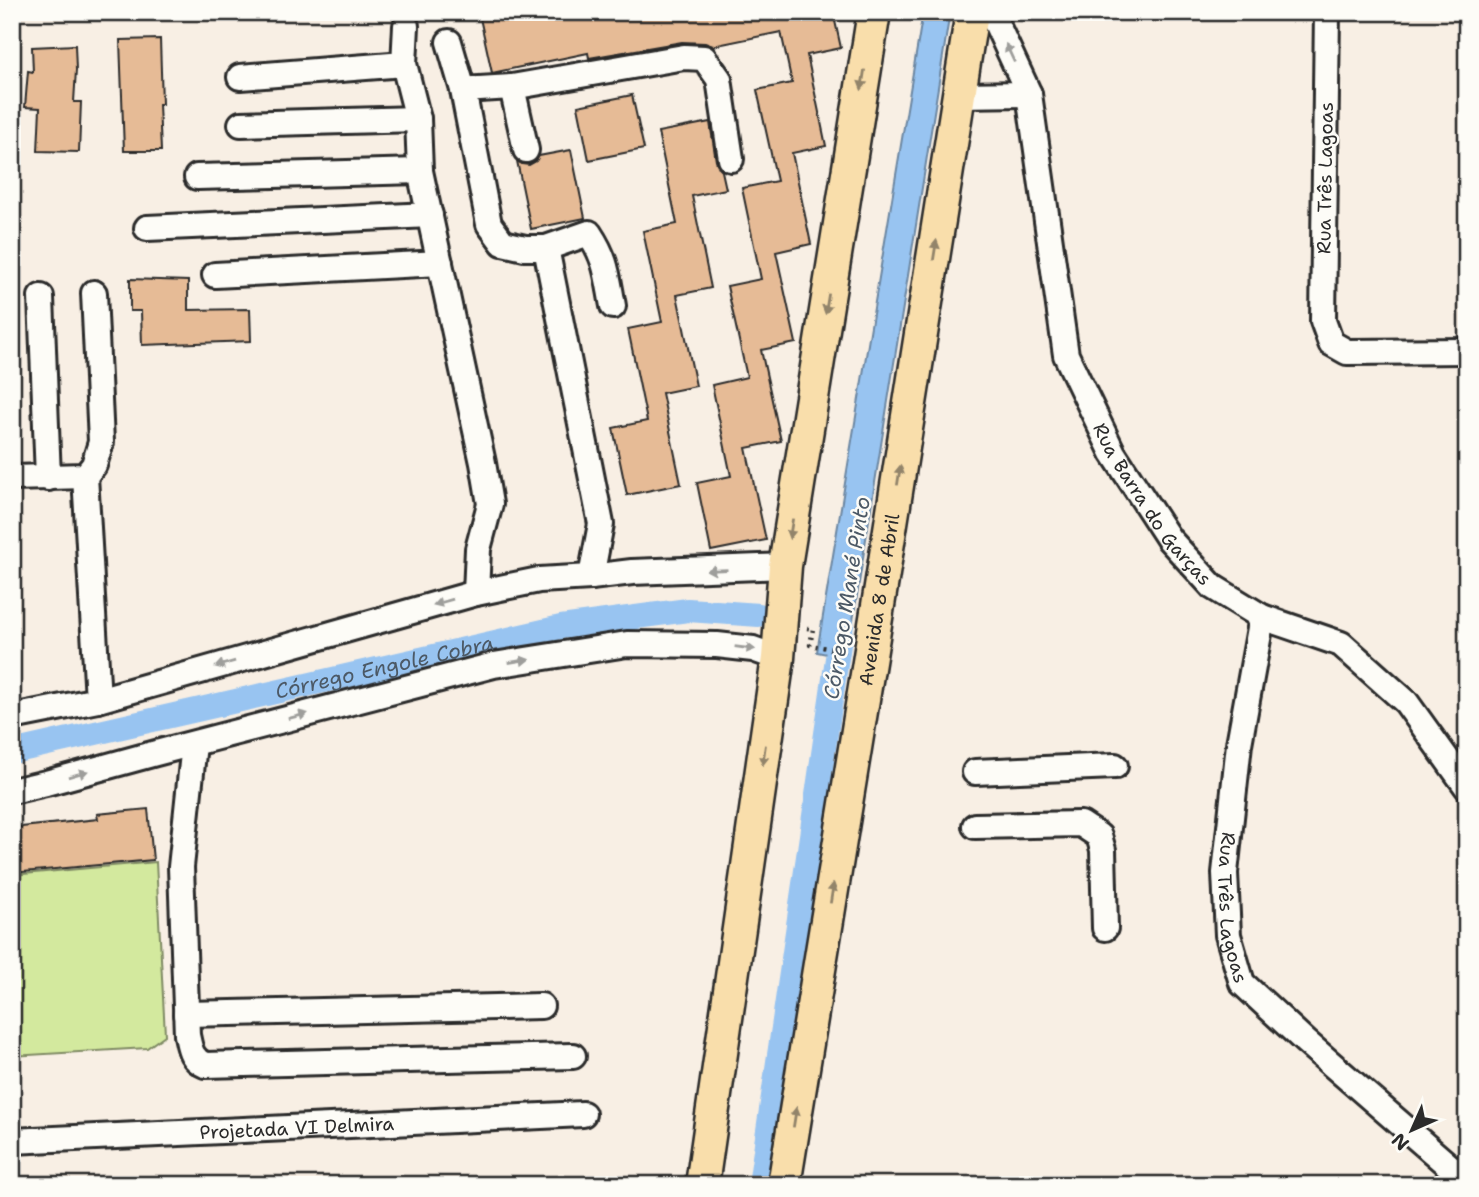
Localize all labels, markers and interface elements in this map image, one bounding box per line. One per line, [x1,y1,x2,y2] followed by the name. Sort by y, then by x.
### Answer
[1004,43,1016,63] one-way arrow
[857,69,868,91] one-way arrow
[1311,102,1339,254] street label: Rua Três Lagoas
[930,239,941,261] one-way arrow
[821,293,832,315] one-way arrow
[1088,419,1218,590] street label: Rua Barra do Garças
[894,464,905,486] one-way arrow
[817,495,877,701] water label: Córrego Mané Pinto
[853,511,905,688] street label: Avenida 8 de Abril
[785,518,796,540] one-way arrow
[706,564,728,576] one-way arrow
[433,598,454,608] one-way arrow
[272,629,497,706] water label: Córrego Engole Cobra
[734,643,756,654] one-way arrow
[508,655,530,666] one-way arrow
[213,659,235,670] one-way arrow
[288,711,309,721] one-way arrow
[758,744,769,766] one-way arrow
[68,769,89,779] one-way arrow
[1212,831,1254,986] street label: Rua Três Lagoas
[827,882,838,904] one-way arrow
[1378,1096,1448,1166] north arrow
[790,1106,801,1128] one-way arrow
[199,1110,395,1145] street label: Projetada VI Delmira
[1386,1128,1414,1156] text: N

